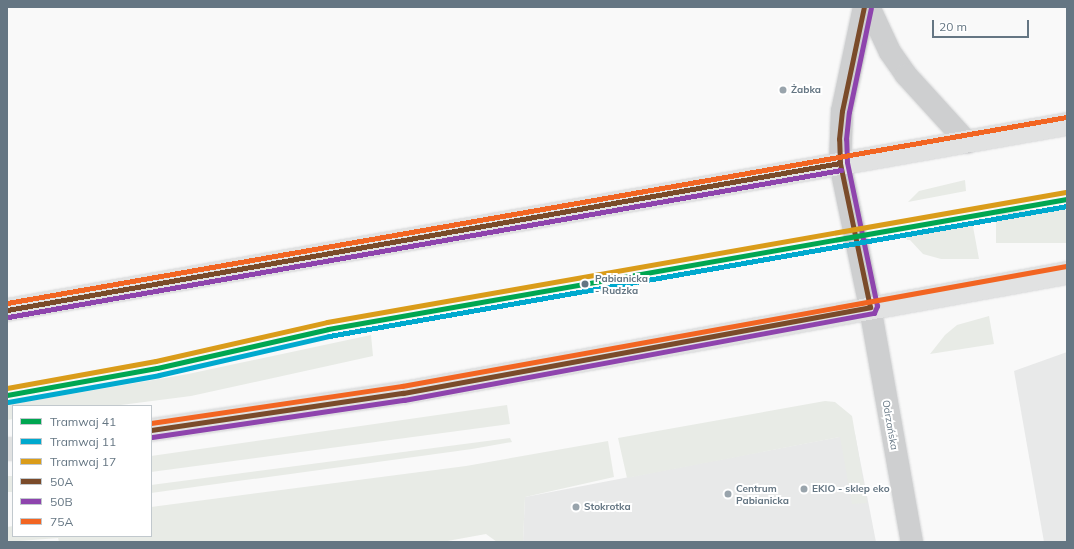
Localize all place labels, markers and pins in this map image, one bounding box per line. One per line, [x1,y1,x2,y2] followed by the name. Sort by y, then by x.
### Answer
[791,84,821,96] place label: Żabka
[778,85,788,95] marker: Żabka
[595,272,648,296] place label: Pabianicka - Rudzka
[578,277,592,291] marker: Pabianicka - Rudzka
[736,482,789,506] place label: Centrum Pabianicka
[812,483,890,495] place label: EKIO - sklep eko
[799,484,809,494] marker: EKIO - sklep eko
[723,489,733,499] marker: Centrum Pabianicka
[584,501,631,513] place label: Stokrotka
[571,502,581,512] marker: Stokrotka

